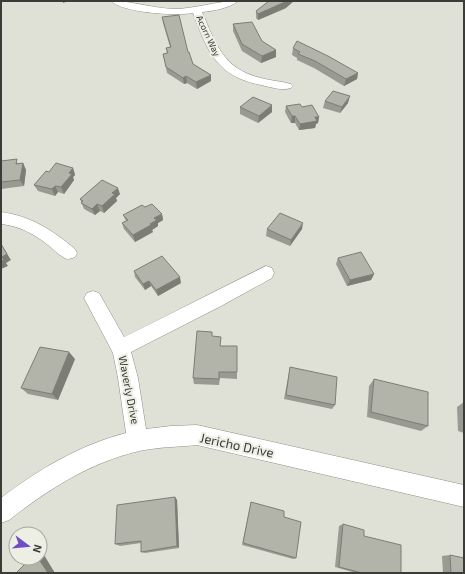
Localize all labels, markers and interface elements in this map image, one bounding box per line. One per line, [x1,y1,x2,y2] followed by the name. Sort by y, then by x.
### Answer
[194,14,223,58] street label: Acorn Way
[116,355,143,425] street label: Waverly Drive
[199,429,275,461] street label: Jericho Drive
[8,526,48,566] north arrow
[31,543,45,555] text: N

